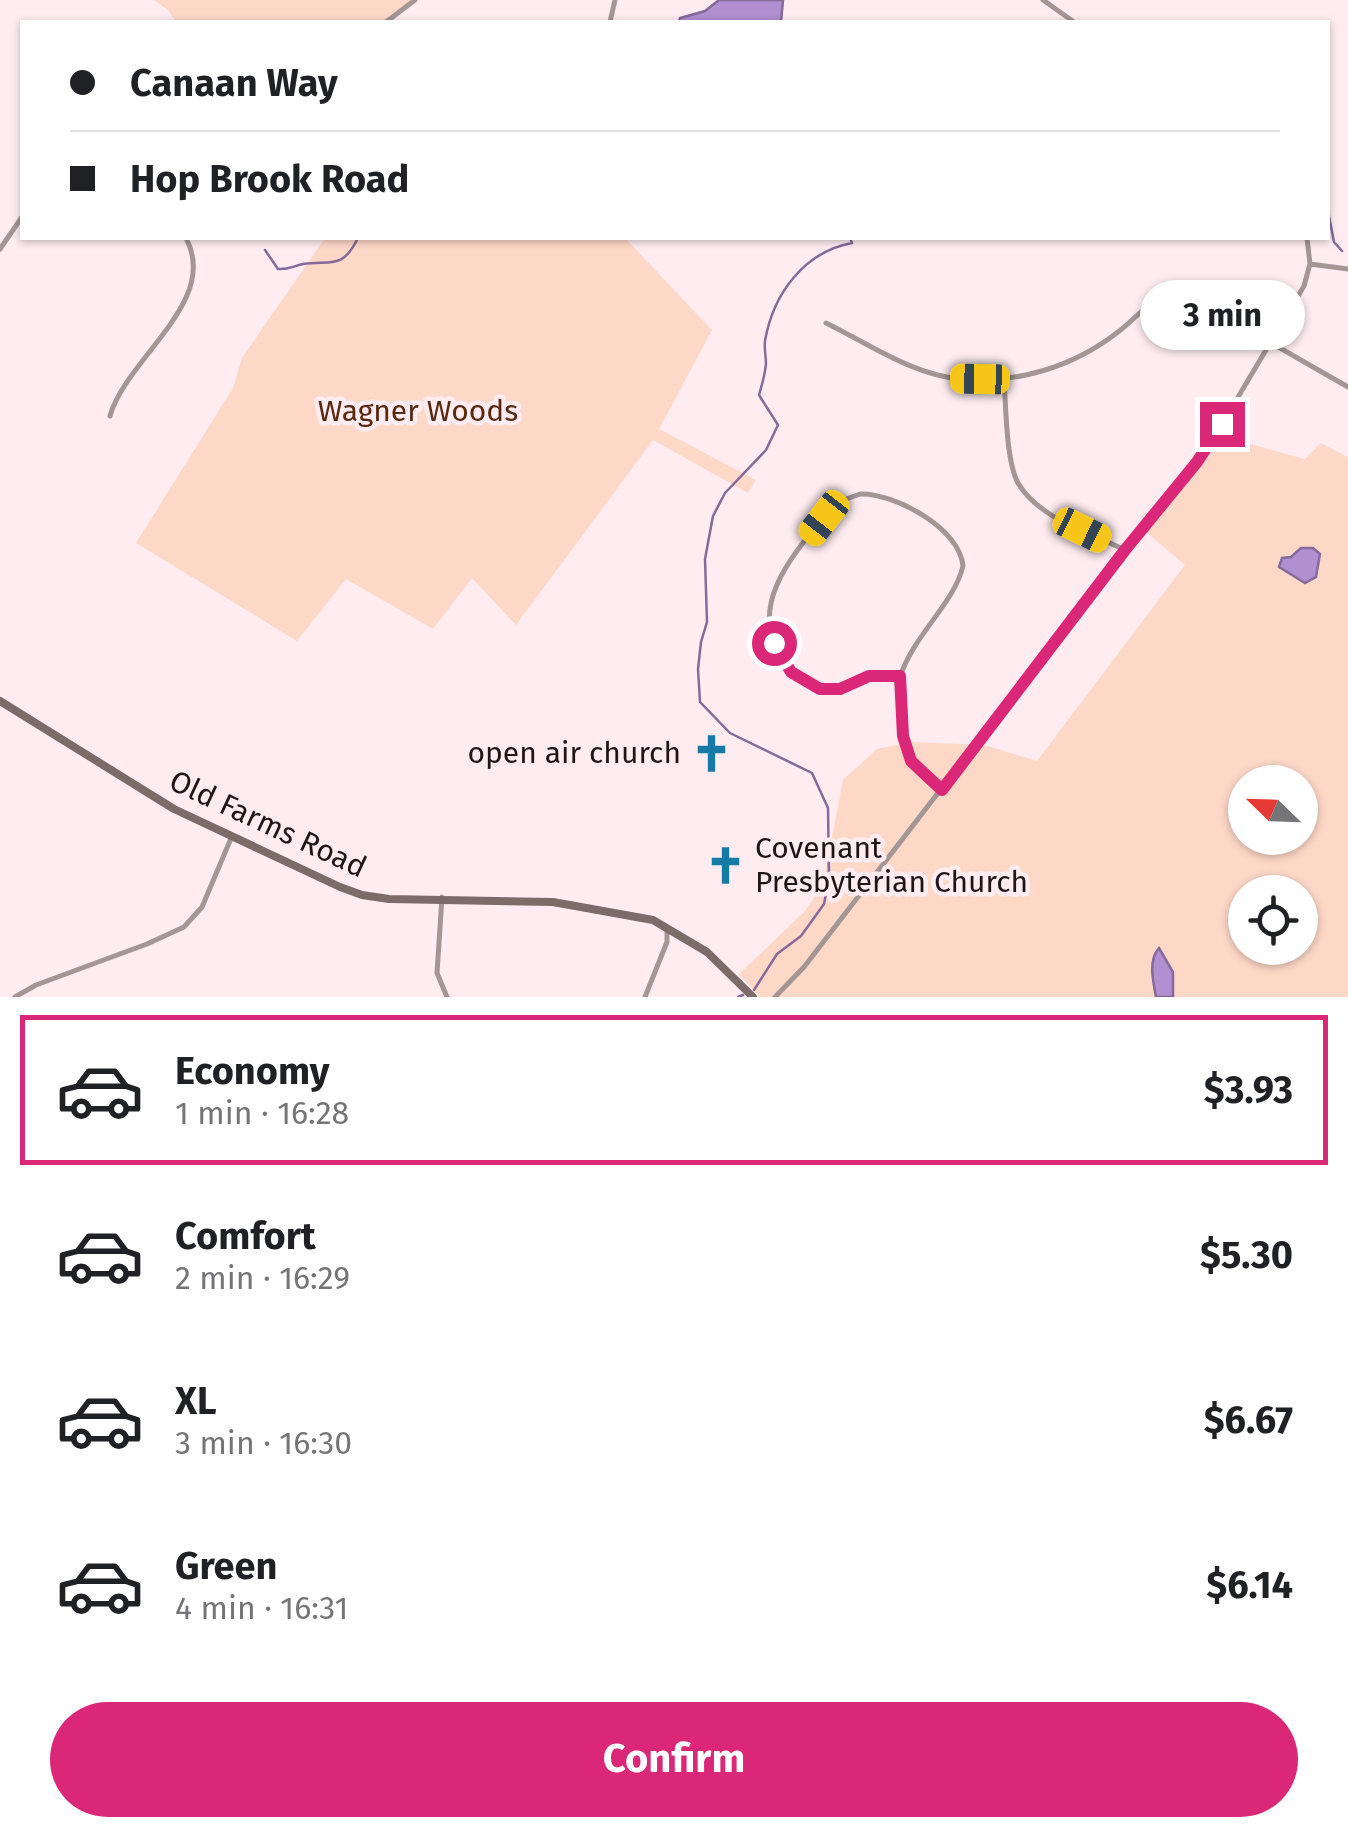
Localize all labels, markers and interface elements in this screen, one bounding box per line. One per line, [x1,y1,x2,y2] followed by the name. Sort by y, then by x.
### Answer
[130,60,338,106] text: Canaan Way
[130,156,409,202] text: Hop Brook Road
[1140,279,1304,349] callout: 3 min
[1183,296,1262,334] text: 3 min
[950,363,1010,395] car
[318,393,518,429] park label: Wagner Woods
[1200,402,1245,447] route end
[794,485,854,551] car
[1048,503,1116,557] car
[752,621,797,666] route start
[690,732,732,774] church icon: open air church
[467,735,681,771] place label: open air church
[164,763,372,885] street label: Old Farms Road
[1228,765,1318,855] north arrow
[1228,765,1318,965] map controls
[755,830,1028,900] place label: Covenant Presbyterian Church
[704,844,746,886] church icon: Covenant Presbyterian Church
[1228,875,1318,965] button: locate
[55,1045,145,1135] icon: car
[175,1048,330,1094] text: Economy
[1204,1067,1293,1113] text: $3.93
[175,1094,349,1132] text: 1 min · 16:28
[55,1210,145,1300] icon: car
[175,1213,316,1259] text: Comfort
[1200,1232,1293,1278] text: $5.30
[175,1259,350,1297] text: 2 min · 16:29
[55,1375,145,1465] icon: car
[175,1378,217,1424] text: XL
[1204,1397,1293,1443] text: $6.67
[175,1424,352,1462] text: 3 min · 16:30
[55,1540,145,1630] icon: car
[175,1543,278,1589] text: Green
[1206,1562,1293,1608] text: $6.14
[175,1589,348,1627] text: 4 min · 16:31
[50,1702,1298,1817] button: Confirm

